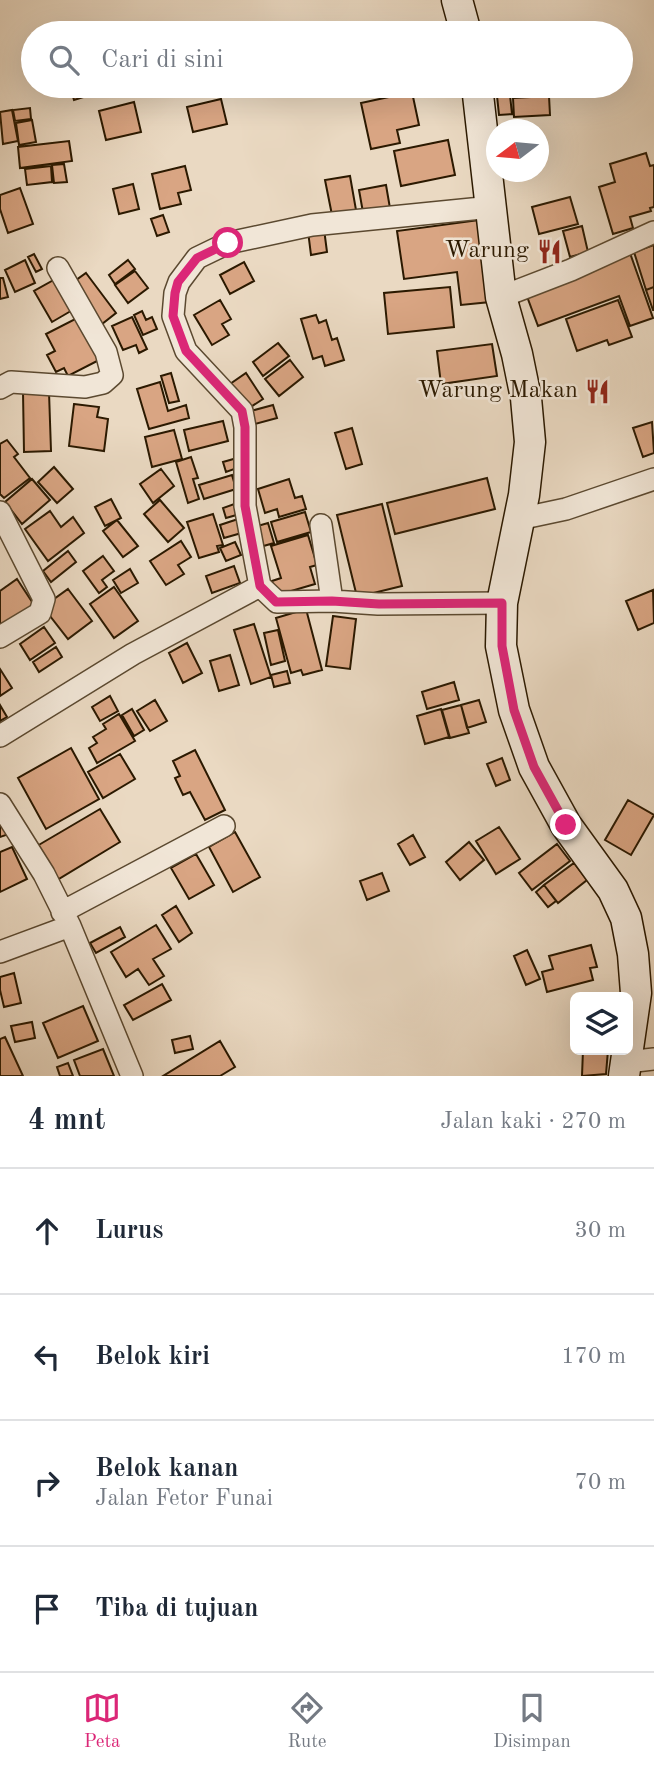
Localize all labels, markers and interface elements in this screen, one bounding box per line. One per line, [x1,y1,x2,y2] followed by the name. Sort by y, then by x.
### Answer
[21,21,633,98] search box
[45,41,83,79] icon: search
[101,47,223,73] text: Cari di sini
[486,119,549,182] north arrow
[212,227,243,258] route start
[535,237,563,265] restaurant icon: Warung
[445,239,529,263] place label: Warung
[584,377,612,405] restaurant icon: Warung Makan
[418,379,578,403] place label: Warung Makan
[550,809,581,840] route end
[570,992,633,1055] map controls
[570,992,633,1055] button: layers
[28,1106,105,1136] text: 4 mnt
[440,1110,626,1133] text: Jalan kaki · 270 m
[28,1212,66,1250] icon: ahead
[95,1218,163,1244] text: Lurus
[575,1219,626,1242] text: 30 m
[28,1338,66,1376] icon: left
[95,1344,210,1370] text: Belok kiri
[561,1345,626,1368] text: 170 m
[95,1456,239,1482] text: Belok kanan
[28,1464,66,1502] icon: right
[575,1471,626,1494] text: 70 m
[95,1487,273,1510] text: Jalan Fetor Funai
[28,1590,66,1628] icon: arrive
[95,1596,259,1622] text: Tiba di tujuan
[83,1689,121,1754] tab: Peta
[287,1689,327,1754] tab: Rute
[493,1689,571,1754] tab: Disimpan

